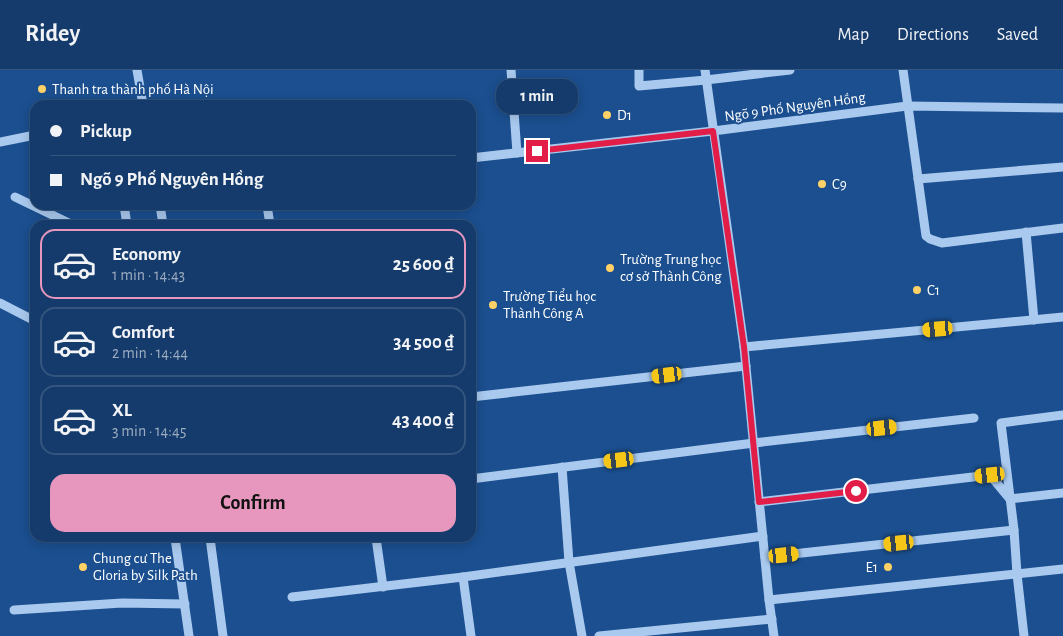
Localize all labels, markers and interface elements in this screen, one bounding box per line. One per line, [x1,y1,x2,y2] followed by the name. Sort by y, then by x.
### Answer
[25,22,80,46] text: Ridey
[838,26,869,44] text: Map
[897,26,969,44] text: Directions
[997,26,1038,44] text: Saved
[496,78,578,114] callout: 1 min
[52,82,214,97] place label: Thanh tra thành phố Hà Nội
[36,83,48,95] marker: Thanh tra thành phố Hà Nội
[520,88,554,104] text: 1 min
[724,90,867,124] street label: Ngõ 9 Phố Nguyên Hồng
[617,108,632,123] place label: D1
[601,109,613,121] marker: D1
[80,122,132,141] text: Pickup
[526,140,548,162] route end
[80,170,263,189] text: Ngõ 9 Phố Nguyên Hồng
[832,177,847,192] place label: C9
[816,178,828,190] marker: C9
[52,242,97,287] icon: car
[112,245,181,264] text: Economy
[620,252,722,284] place label: Trường Trung học cơ sở Thành Công
[393,255,454,274] text: 25 600 ₫
[604,262,616,274] marker: Trường Trung học cơ sở Thành Công
[112,267,185,283] text: 1 min · 14:43
[927,283,940,298] place label: C1
[911,284,923,296] marker: C1
[503,288,596,321] place label: Trường Tiểu học Thành Công A
[487,299,499,311] marker: Trường Tiểu học Thành Công A
[52,320,97,365] icon: car
[922,320,953,338] car
[112,323,174,342] text: Comfort
[393,333,454,352] text: 34 500 ₫
[112,345,188,361] text: 2 min · 14:44
[651,366,682,384] car
[52,398,97,443] icon: car
[112,401,132,420] text: XL
[392,411,454,430] text: 43 400 ₫
[866,419,897,437] car
[112,423,186,439] text: 3 min · 14:45
[603,451,634,469] car
[974,466,1005,484] car
[50,474,456,532] button: Confirm
[845,480,867,502] route start
[883,534,914,552] car
[768,546,799,564] car
[93,551,198,583] place label: Chung cư The Gloria by Silk Path
[866,560,878,575] place label: E1
[77,561,89,573] marker: Chung cư The Gloria by Silk Path
[882,561,894,573] marker: E1

